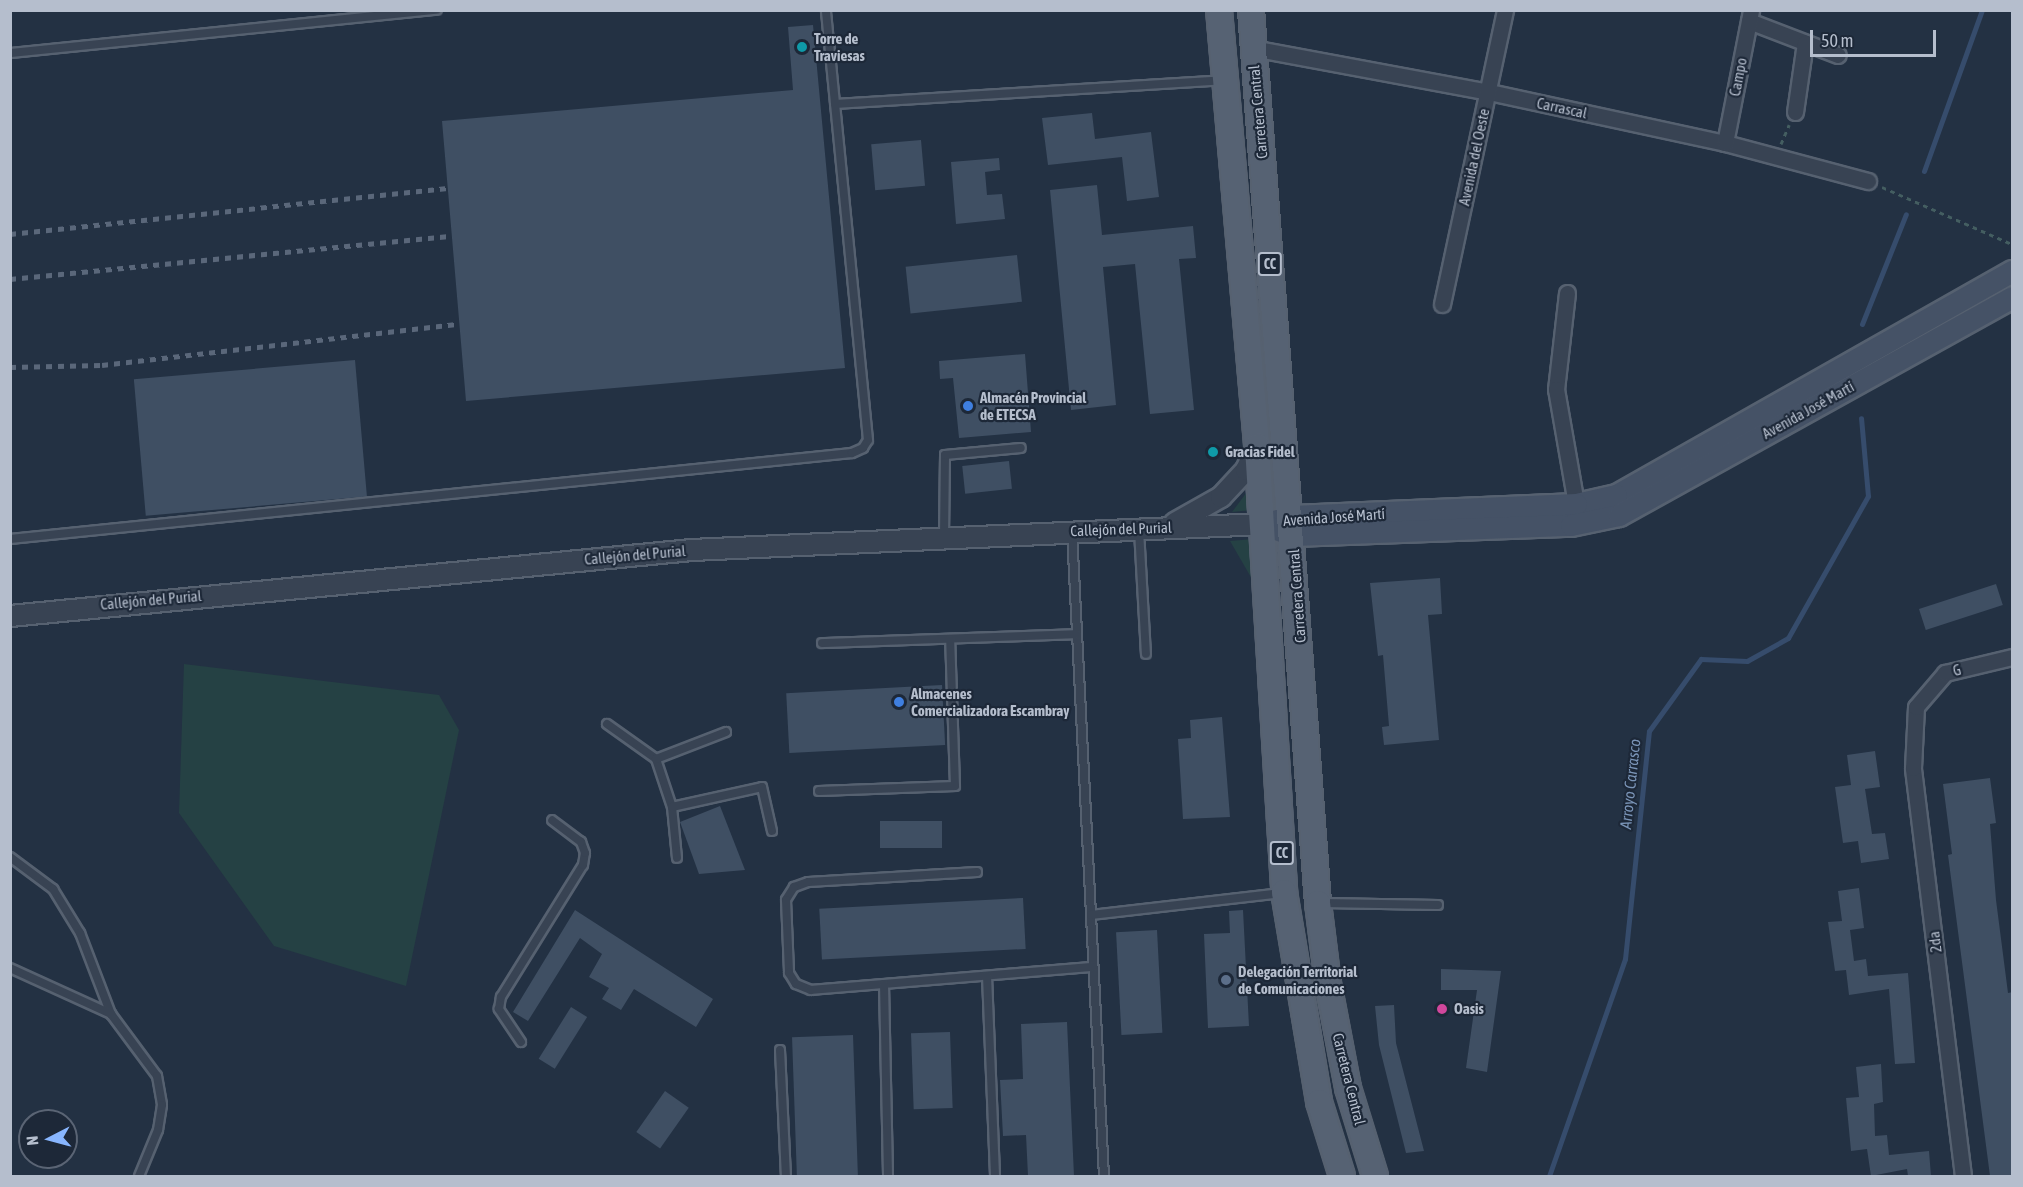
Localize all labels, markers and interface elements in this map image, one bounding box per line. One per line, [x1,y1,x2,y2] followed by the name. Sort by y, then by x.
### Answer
[1813,18,1939,56] scale bar
[814,29,865,64] place label: Torre de Traviesas
[1821,30,1853,51] text: 50 m
[795,40,809,54] marker: Torre de Traviesas
[1725,56,1751,98] street label: Campo
[1245,65,1271,159] street label: Carretera Central
[1535,94,1589,122] street label: Carrascal
[1455,107,1493,207] street label: Avenida del Oeste
[1256,253,1284,275] road number: CC
[1759,377,1857,443] street label: Avenida José Martí
[980,388,1086,423] place label: Almacén Provincial de ETECSA
[961,399,975,413] marker: Almacén Provincial de ETECSA
[1225,443,1295,461] place label: Gracias Fidel
[1206,445,1220,459] marker: Gracias Fidel
[1282,504,1386,530] street label: Avenida José Martí
[1070,518,1172,540] street label: Callejón del Purial
[584,542,686,568] street label: Callejón del Purial
[1285,549,1309,643] street label: Carretera Central
[100,587,202,613] street label: Callejón del Purial
[1951,660,1963,680] street label: G
[911,684,1069,719] place label: Almacenes Comercializadora Escambray
[892,695,906,709] marker: Almacenes Comercializadora Escambray
[1616,738,1644,830] water label: Arroyo Carrasco
[1268,842,1296,864] road number: CC
[1925,930,1945,954] street label: 2da
[1238,962,1357,997] place label: Delegación Territorial de Comunicaciones
[1219,973,1233,987] marker: Delegación Territorial de Comunicaciones
[1454,1000,1484,1018] place label: Oasis
[1435,1002,1449,1016] marker: Oasis
[1329,1031,1369,1127] street label: Carretera Central
[18,1109,78,1169] north arrow
[23,1135,42,1146] text: N

